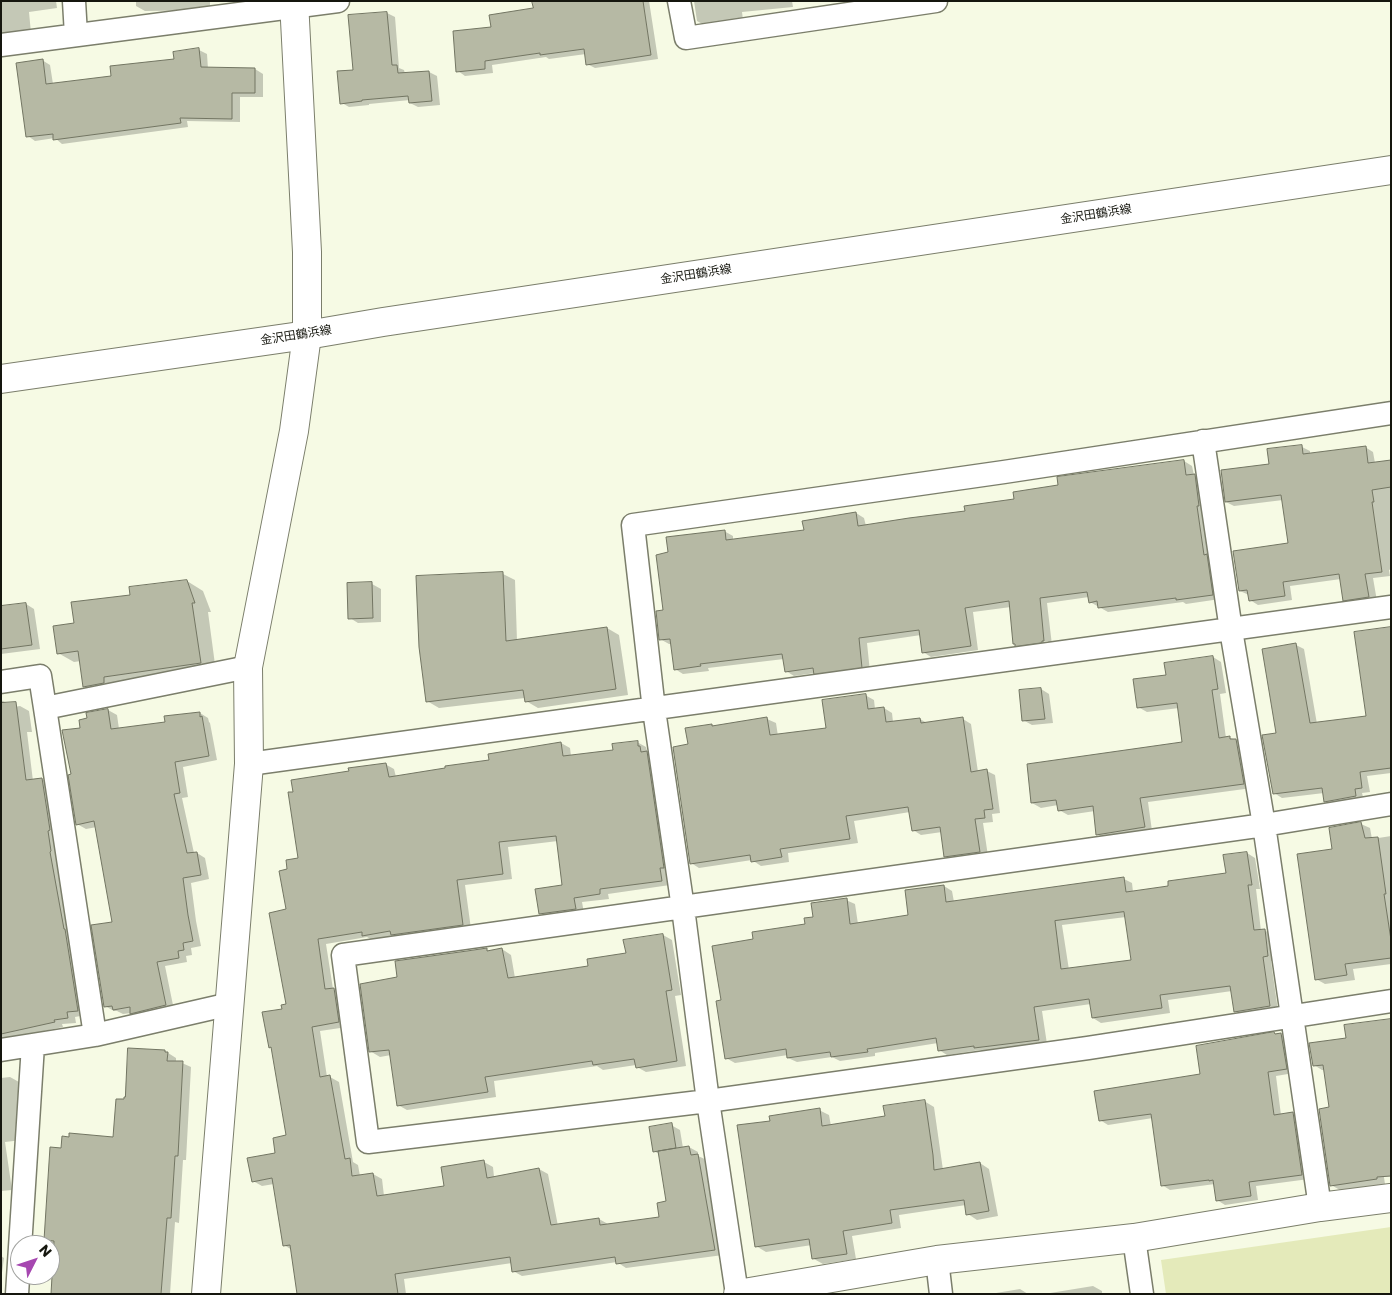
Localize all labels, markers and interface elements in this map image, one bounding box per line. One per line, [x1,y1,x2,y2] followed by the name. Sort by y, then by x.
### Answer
[1059,202,1133,228] street label: 金沢田鶴浜線
[659,262,733,288] street label: 金沢田鶴浜線
[259,323,333,349] street label: 金沢田鶴浜線
[10,1235,60,1285] north arrow
[35,1240,57,1261] text: N

